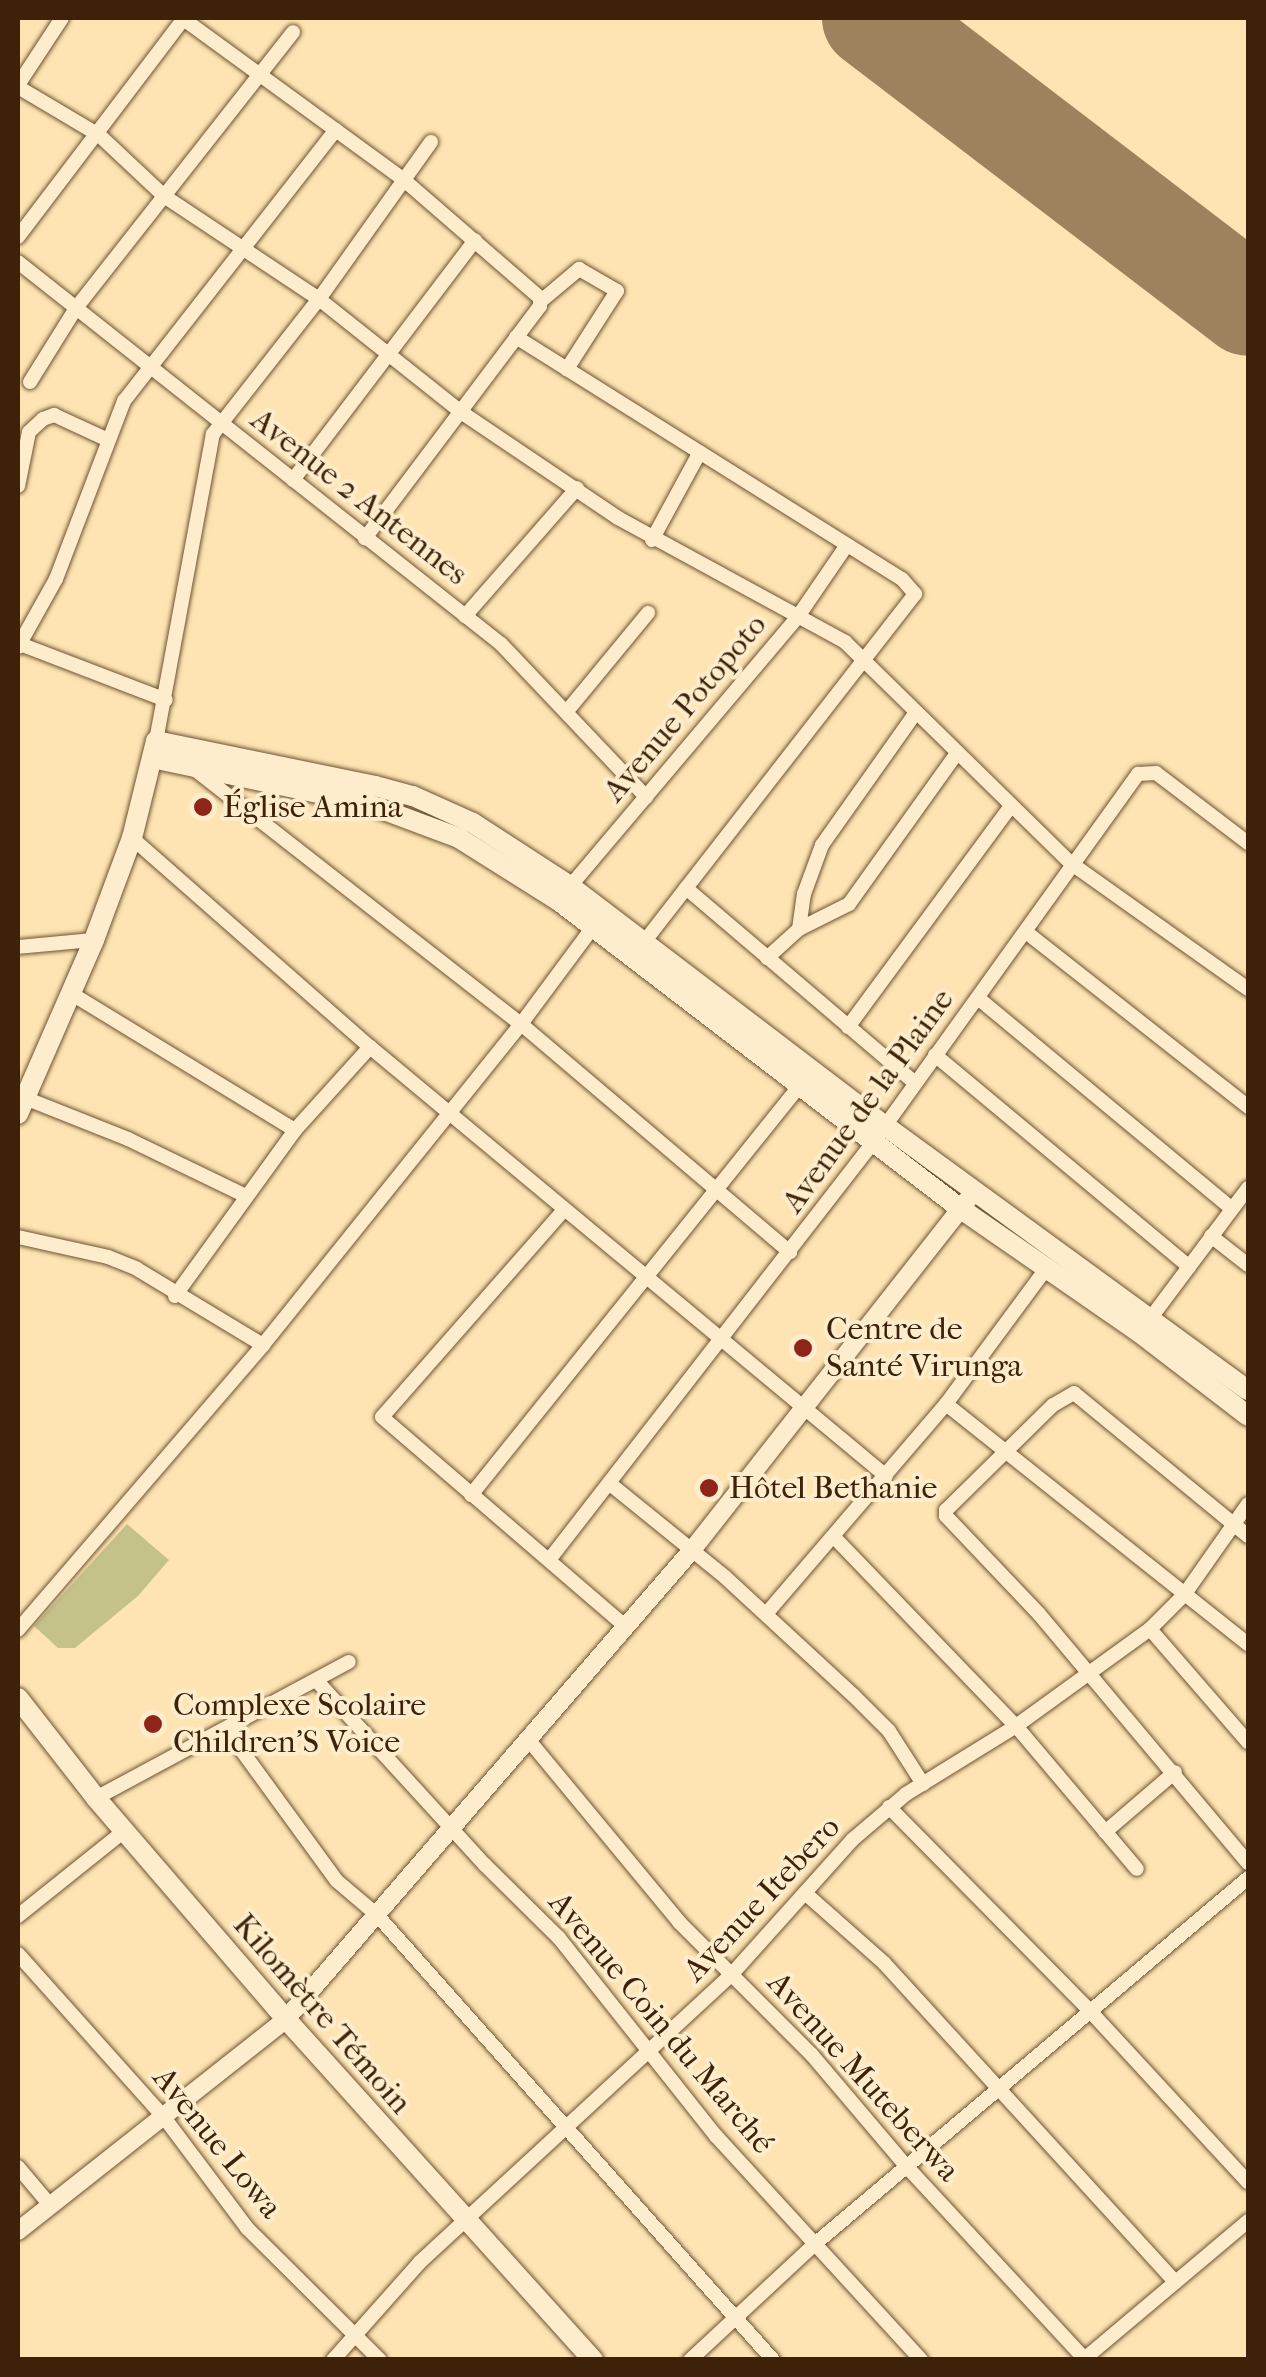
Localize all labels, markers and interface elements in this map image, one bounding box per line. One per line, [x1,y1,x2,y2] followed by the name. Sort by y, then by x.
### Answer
[243,400,475,594] street label: Avenue 2 Antennes
[595,606,775,810] street label: Avenue Potopoto
[223,788,403,826] place label: Église Amina
[192,796,214,818] marker: Église Amina
[774,982,962,1220] street label: Avenue de la Plaine
[826,1311,1022,1386] place label: Centre de Santé Virunga
[790,1335,816,1361] marker: Centre de Santé Virunga
[729,1469,937,1507] place label: Hôtel Bethanie
[698,1477,720,1499] marker: Hôtel Bethanie
[173,1687,426,1762] place label: Complexe Scolaire Children'S Voice
[142,1713,164,1735] marker: Complexe Scolaire Children'S Voice
[676,1809,848,1989] street label: Avenue Itebero
[540,1884,782,2162] street label: Avenue Coin du Marché
[225,1906,419,2122] street label: Kilomètre Témoin
[759,1964,967,2190] street label: Avenue Muteberwa
[144,2060,290,2226] street label: Avenue Lowa

